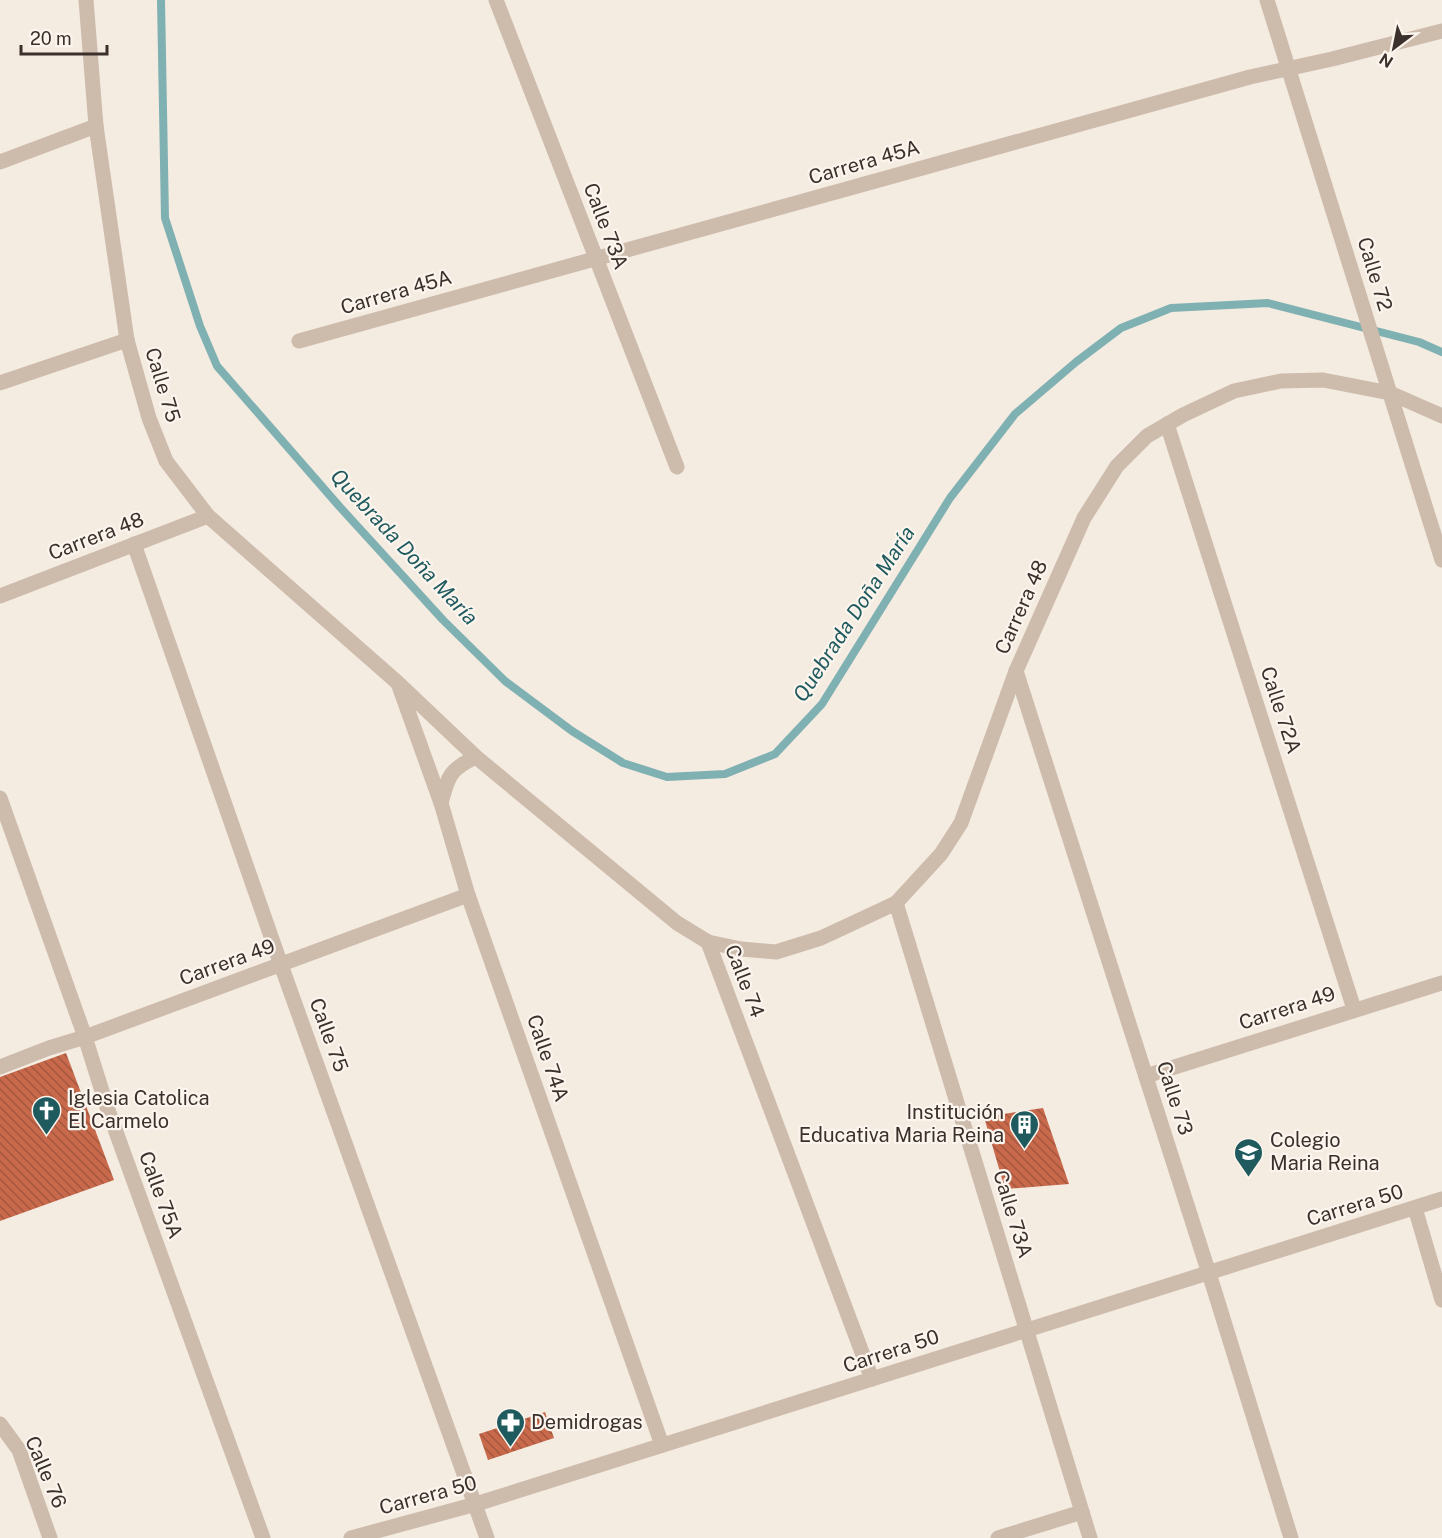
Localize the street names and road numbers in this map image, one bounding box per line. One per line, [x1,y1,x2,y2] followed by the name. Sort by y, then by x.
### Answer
[806,135,922,189] street label: Carrera 45A
[579,179,633,273] street label: Calle 73A
[1352,234,1398,314] street label: Calle 72
[338,265,454,319] street label: Carrera 45A
[140,345,186,425] street label: Calle 75
[45,507,147,565] street label: Carrera 48
[990,556,1052,658] street label: Carrera 48
[1256,663,1306,757] street label: Calle 72A
[176,934,278,990] street label: Carrera 49
[720,941,770,1021] street label: Calle 74
[1236,981,1338,1035] street label: Carrera 49
[305,995,353,1075] street label: Calle 75
[522,1011,574,1105] street label: Calle 74A
[1152,1058,1198,1138] street label: Calle 73
[134,1148,188,1242] street label: Calle 75A
[988,1167,1038,1261] street label: Calle 73A
[1304,1179,1406,1231] street label: Carrera 50
[840,1324,942,1378] street label: Carrera 50
[20,1432,72,1512] street label: Calle 76
[377,1470,479,1520] street label: Carrera 50

